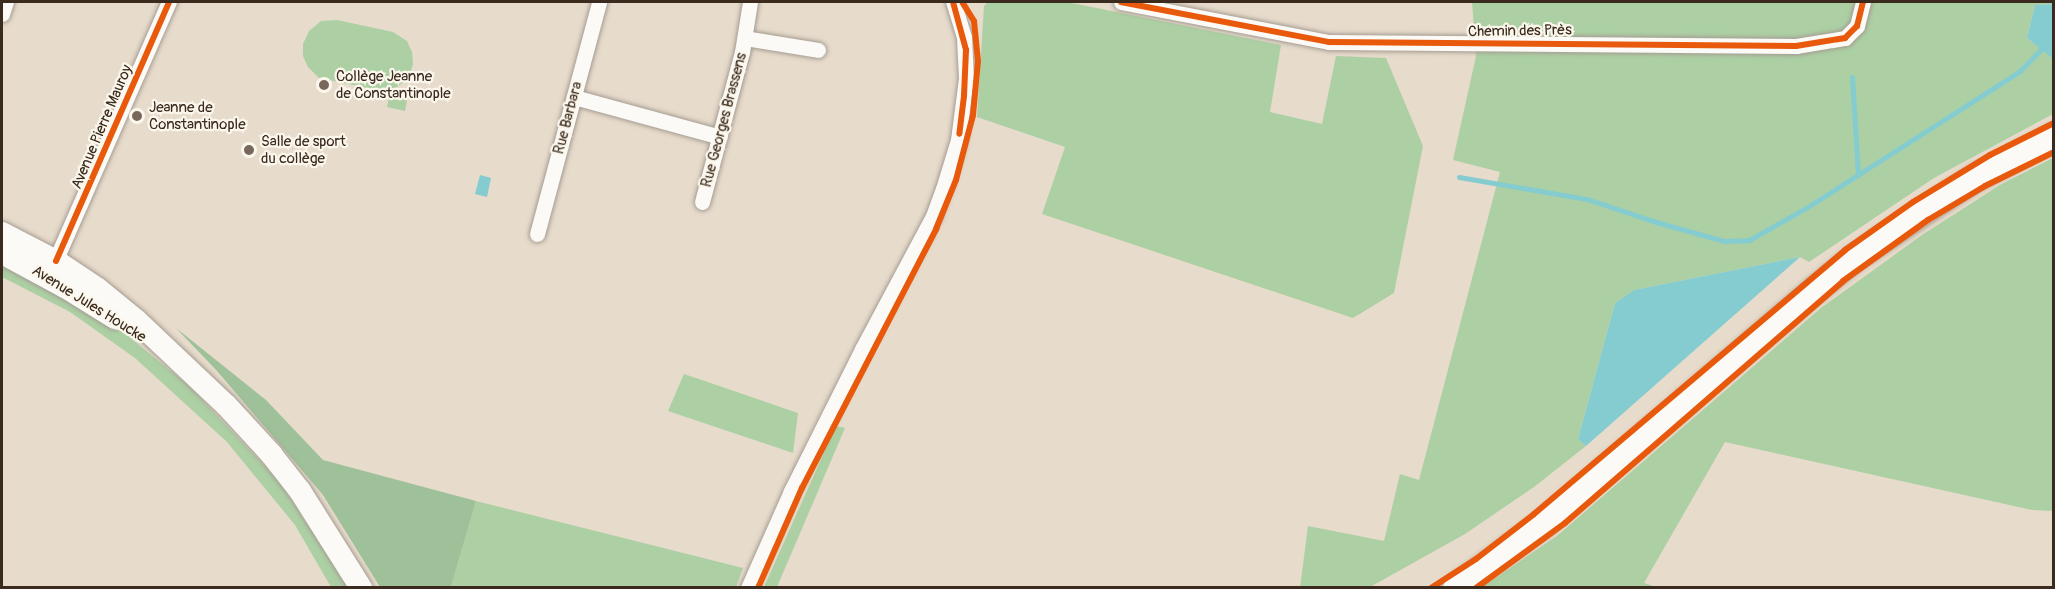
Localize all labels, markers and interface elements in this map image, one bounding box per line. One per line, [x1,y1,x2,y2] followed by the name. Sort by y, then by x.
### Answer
[1468,21,1572,41] street label: Chemin des Près
[697,51,751,189] street label: Rue Georges Brassens
[68,62,136,192] street label: Avenue Pierre Mauroy
[336,67,451,102] place label: Collège Jeanne de Constantinople
[317,78,331,92] marker: Collège Jeanne de Constantinople
[550,80,586,156] street label: Rue Barbara
[149,98,246,133] place label: Jeanne de Constantinople
[130,109,144,123] marker: Jeanne de Constantinople
[261,132,346,167] place label: Salle de sport du collège
[242,143,256,157] marker: Salle de sport du collège
[29,262,149,346] street label: Avenue Jules Houcke

